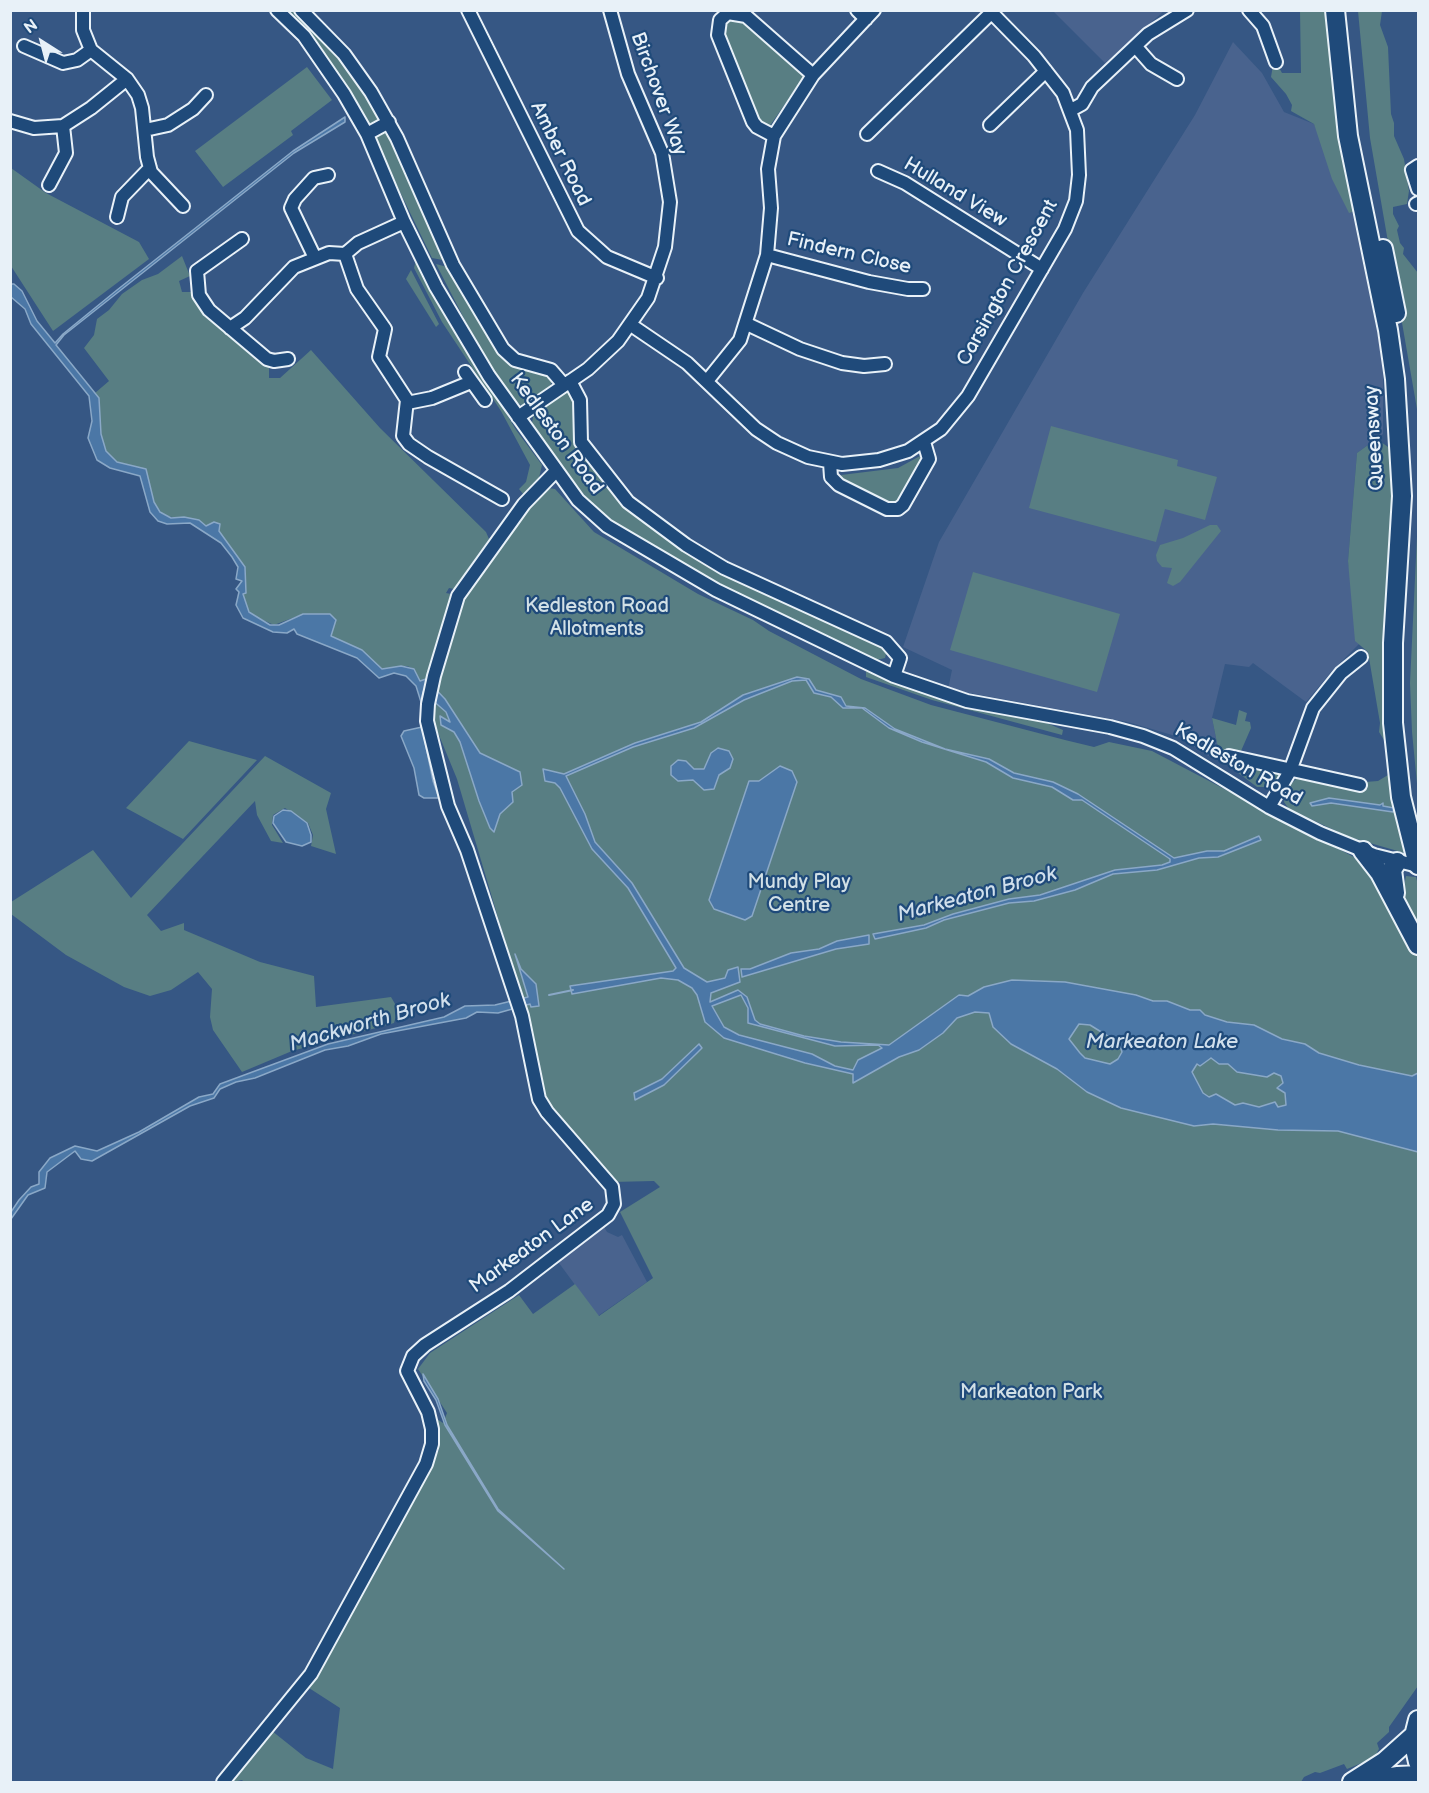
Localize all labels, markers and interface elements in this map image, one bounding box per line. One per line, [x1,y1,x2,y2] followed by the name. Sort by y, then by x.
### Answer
[12,12,72,72] north arrow
[21,16,42,38] text: N
[625,29,691,159] street label: Birchover Way
[524,98,596,210] street label: Amber Road
[899,153,1011,233] street label: Hulland View
[952,196,1064,370] street label: Carsington Crescent
[785,228,913,280] street label: Findern Close
[504,369,608,499] street label: Kedleston Road
[1360,385,1390,491] street label: Queensway
[525,595,669,642] park label: Kedleston Road Allotments
[1170,719,1306,811] street label: Kedleston Road
[895,862,1059,928] water label: Markeaton Brook
[748,871,850,918] park label: Mundy Play Centre
[287,988,453,1058] water label: Mackworth Brook
[1086,1030,1238,1056] water label: Markeaton Lake
[465,1193,599,1299] street label: Markeaton Lane
[960,1381,1102,1405] park label: Markeaton Park

